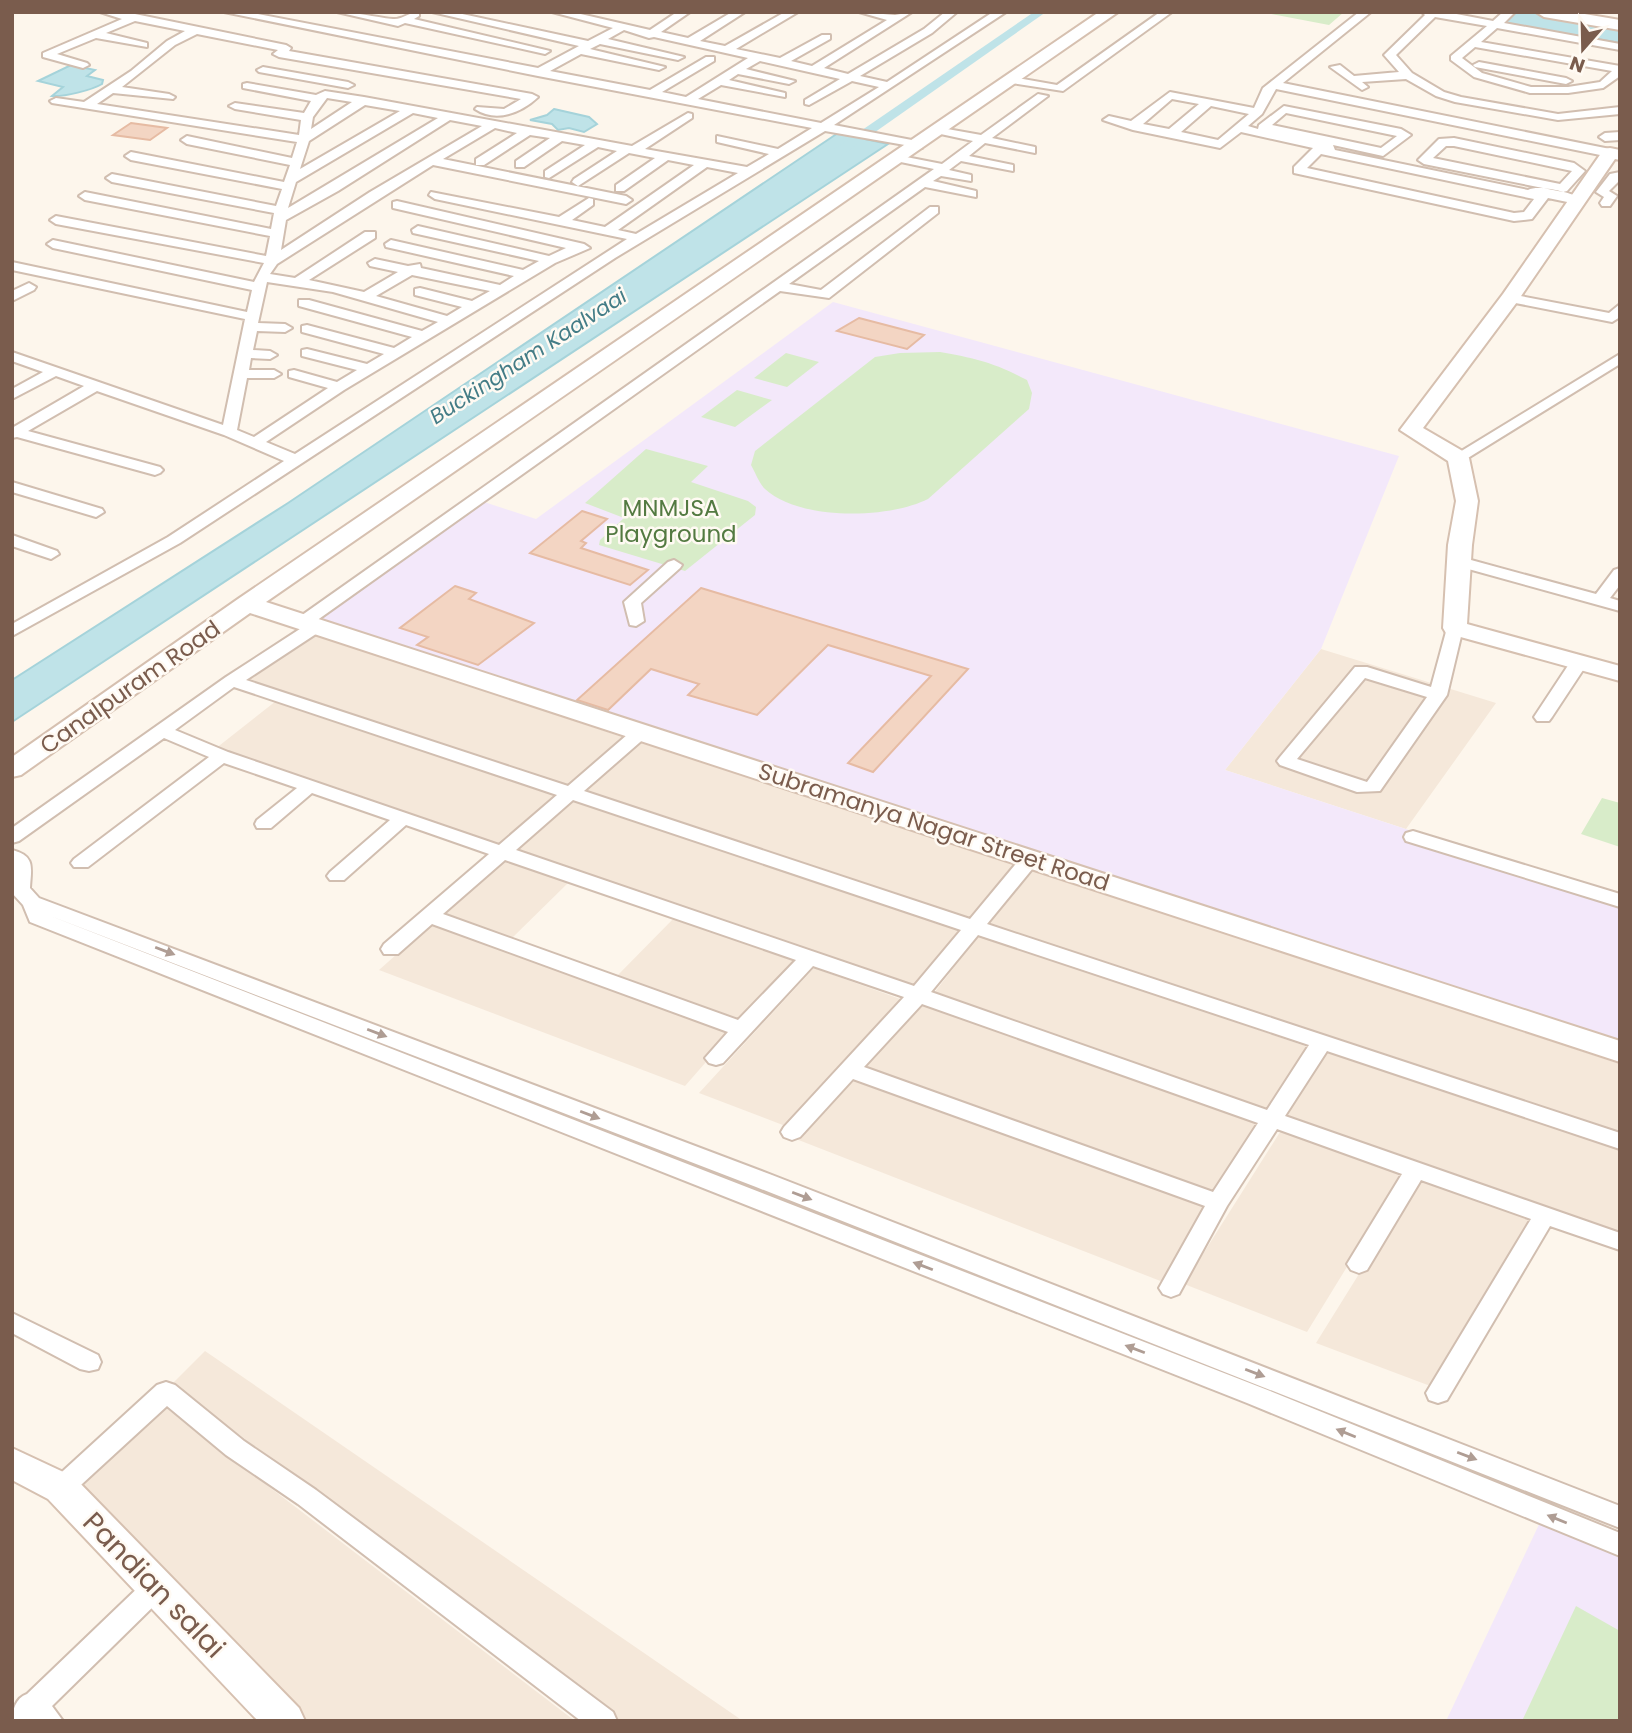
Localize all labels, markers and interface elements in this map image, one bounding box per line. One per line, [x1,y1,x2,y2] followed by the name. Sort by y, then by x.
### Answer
[1548,14,1618,84] north arrow
[1566,49,1589,80] text: N
[424,281,633,431] water label: Buckingham Kaalvaai
[605,492,737,550] park label: MNMJSA Playground
[33,613,227,761] street label: Canalpuram Road
[754,755,1114,899] street label: Subramanya Nagar Street Road
[155,945,176,956] one-way arrow
[367,1027,388,1038] one-way arrow
[579,1109,600,1120] one-way arrow
[792,1191,813,1202] one-way arrow
[912,1260,933,1271] one-way arrow
[1124,1343,1145,1354] one-way arrow
[1244,1367,1265,1378] one-way arrow
[1336,1427,1356,1439] one-way arrow
[1456,1450,1477,1461] one-way arrow
[74,1503,234,1667] street label: Pandian salai
[1546,1514,1567,1525] one-way arrow

